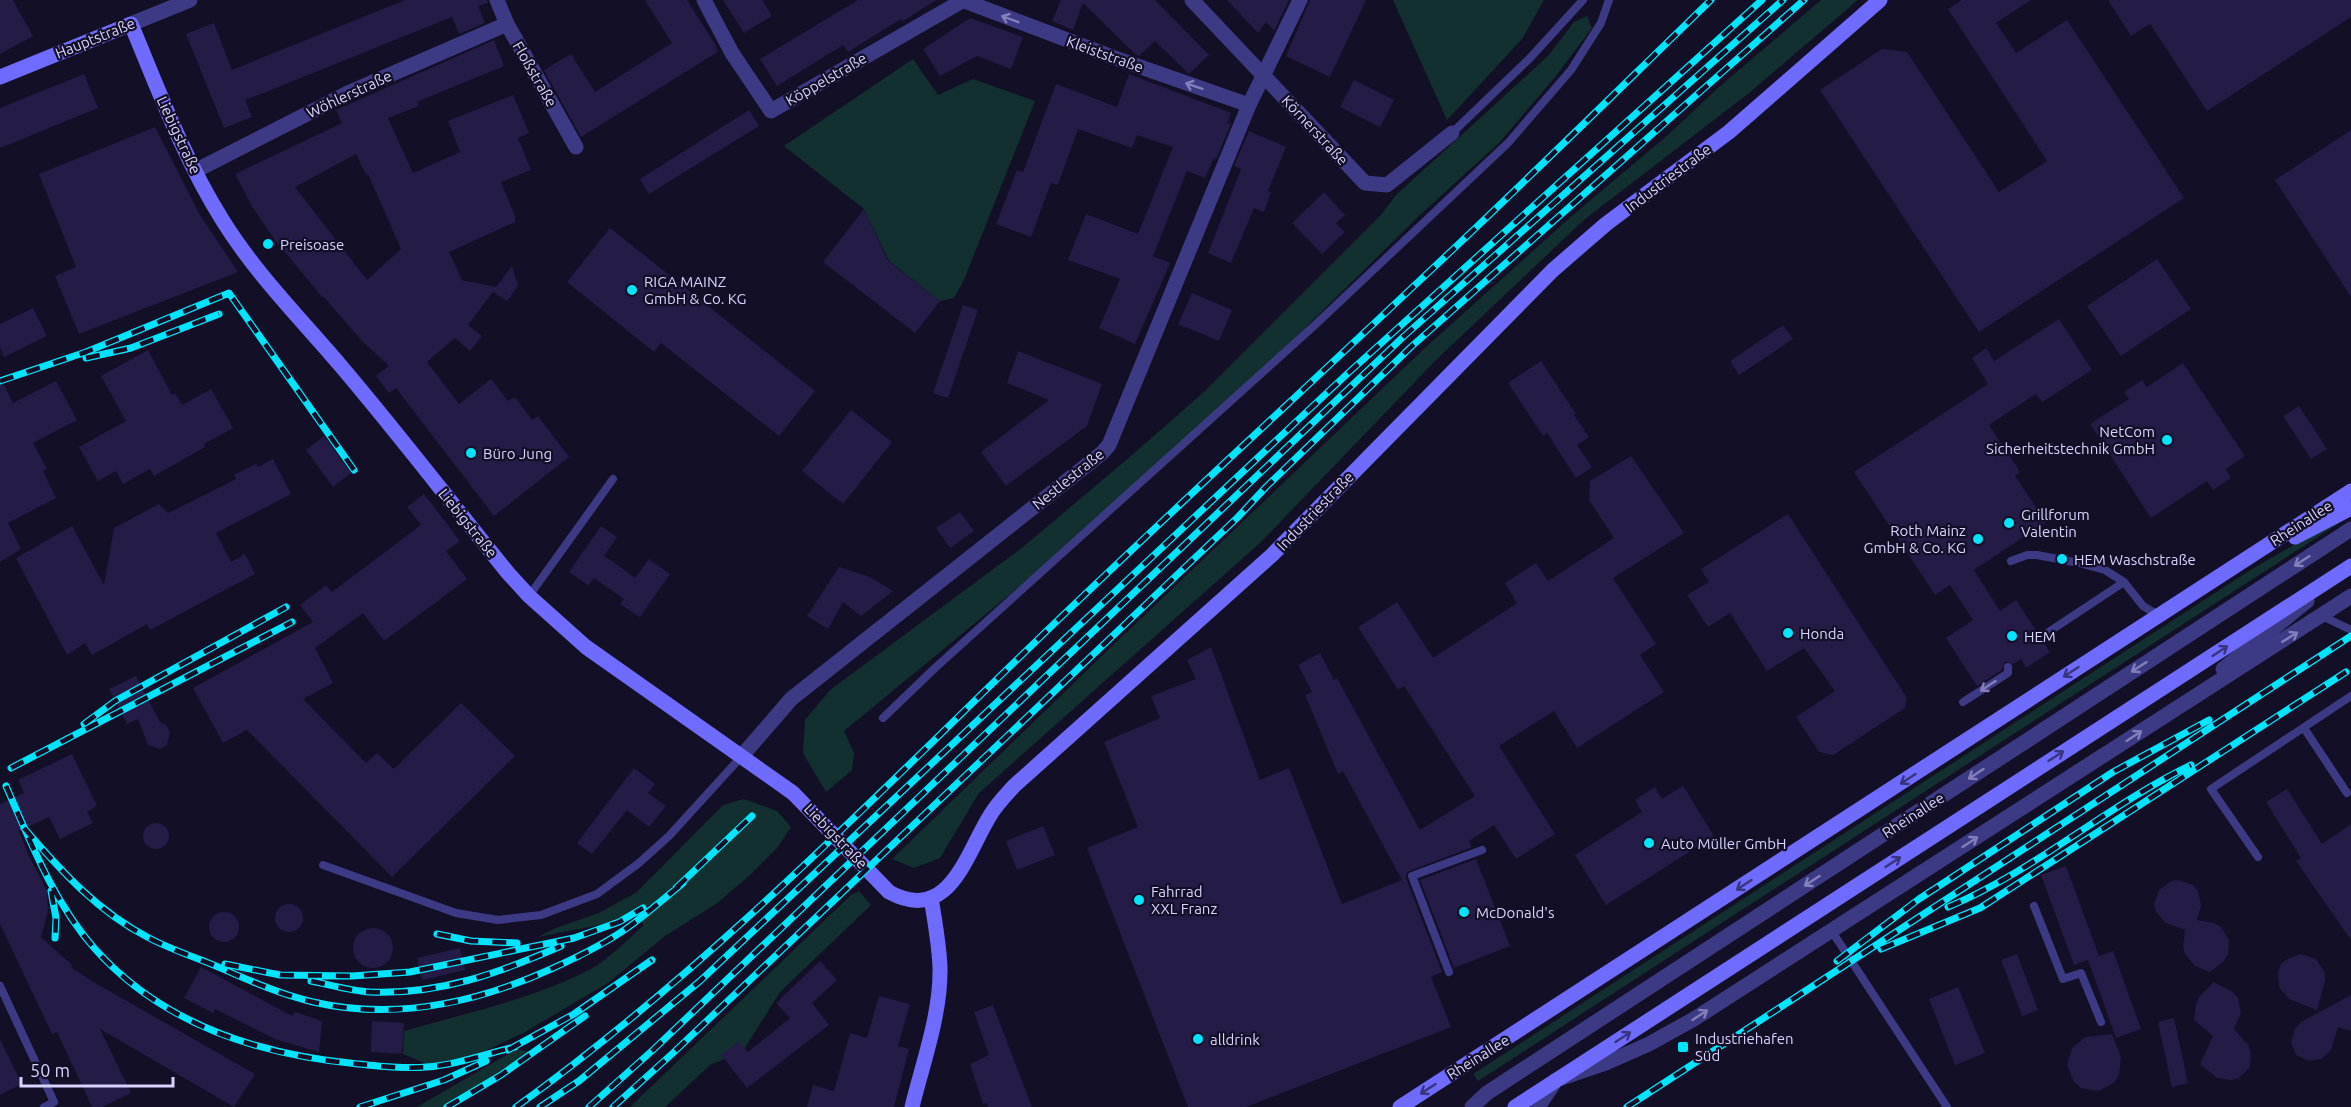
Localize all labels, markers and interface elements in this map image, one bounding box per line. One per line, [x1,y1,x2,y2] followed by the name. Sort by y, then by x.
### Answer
[1002,13,1020,24] one-way arrow
[53,14,137,62] street label: Hauptstraße
[1064,32,1146,76] street label: Kleiststraße
[509,38,561,110] street label: Floßstraße
[783,49,869,109] street label: Köppelstraße
[304,67,394,121] street label: Wöhlerstraße
[1185,79,1204,90] one-way arrow
[1278,92,1352,168] street label: Körnerstraße
[154,93,204,177] street label: Liebigstraße
[1622,140,1714,216] street label: Industriestraße
[280,236,344,253] place label: Preisoase
[261,237,275,251] marker: Preisoase
[644,273,747,307] place label: RIGA MAINZ GmbH & Co. KG
[625,283,639,297] marker: RIGA MAINZ GmbH & Co. KG
[1986,423,2155,457] place label: NetCom Sicherheitstechnik GmbH
[2160,433,2174,447] marker: NetCom Sicherheitstechnik GmbH
[483,445,552,462] place label: Büro Jung
[1029,445,1107,513] street label: Nestlestraße
[464,446,478,460] marker: Büro Jung
[1273,468,1357,554] street label: Industriestraße
[435,485,501,561] street label: Liebigstraße
[2267,497,2335,549] street label: Rheinallee
[2021,506,2090,540] place label: Grillforum Valentin
[2002,516,2016,530] marker: Grillforum Valentin
[1864,522,1966,556] place label: Roth Mainz GmbH & Co. KG
[1971,532,1985,546] marker: Roth Mainz GmbH & Co. KG
[2074,551,2196,568] place label: HEM Waschstraße
[2055,552,2069,566] marker: HEM Waschstraße
[2294,555,2311,567] one-way arrow
[1800,625,1844,642] place label: Honda
[1781,626,1795,640] marker: Honda
[2024,628,2056,645] place label: HEM
[2005,629,2019,643] marker: HEM
[2282,630,2299,643] one-way arrow
[2211,644,2228,656] one-way arrow
[2131,662,2148,674] one-way arrow
[2063,667,2080,679] one-way arrow
[1980,680,1997,692] one-way arrow
[2125,730,2142,742] one-way arrow
[2048,750,2065,763] one-way arrow
[1968,768,1984,780] one-way arrow
[1900,773,1916,785] one-way arrow
[1879,789,1947,841] street label: Rheinallee
[801,800,871,872] street label: Liebigstraße
[1661,835,1786,852] place label: Auto Müller GmbH
[1642,836,1656,850] marker: Auto Müller GmbH
[1961,836,1978,848] one-way arrow
[1884,856,1901,869] one-way arrow
[1804,874,1821,887] one-way arrow
[1736,879,1753,892] one-way arrow
[1151,883,1217,917] place label: Fahrrad XXL Franz
[1132,893,1146,907] marker: Fahrrad XXL Franz
[1476,904,1554,921] place label: McDonald's
[1457,905,1471,919] marker: McDonald's
[1691,1009,1708,1021] one-way arrow
[1614,1030,1631,1042] one-way arrow
[1695,1030,1794,1064] place label: Industriehafen Süd
[1210,1031,1260,1048] place label: alldrink
[1444,1031,1512,1083] street label: Rheinallee
[1191,1032,1205,1046] marker: alldrink
[1676,1040,1690,1054] marker: Industriehafen Süd
[21,1050,172,1088] scale bar
[30,1060,70,1080] text: 50 m
[1419,1083,1436,1096] one-way arrow

